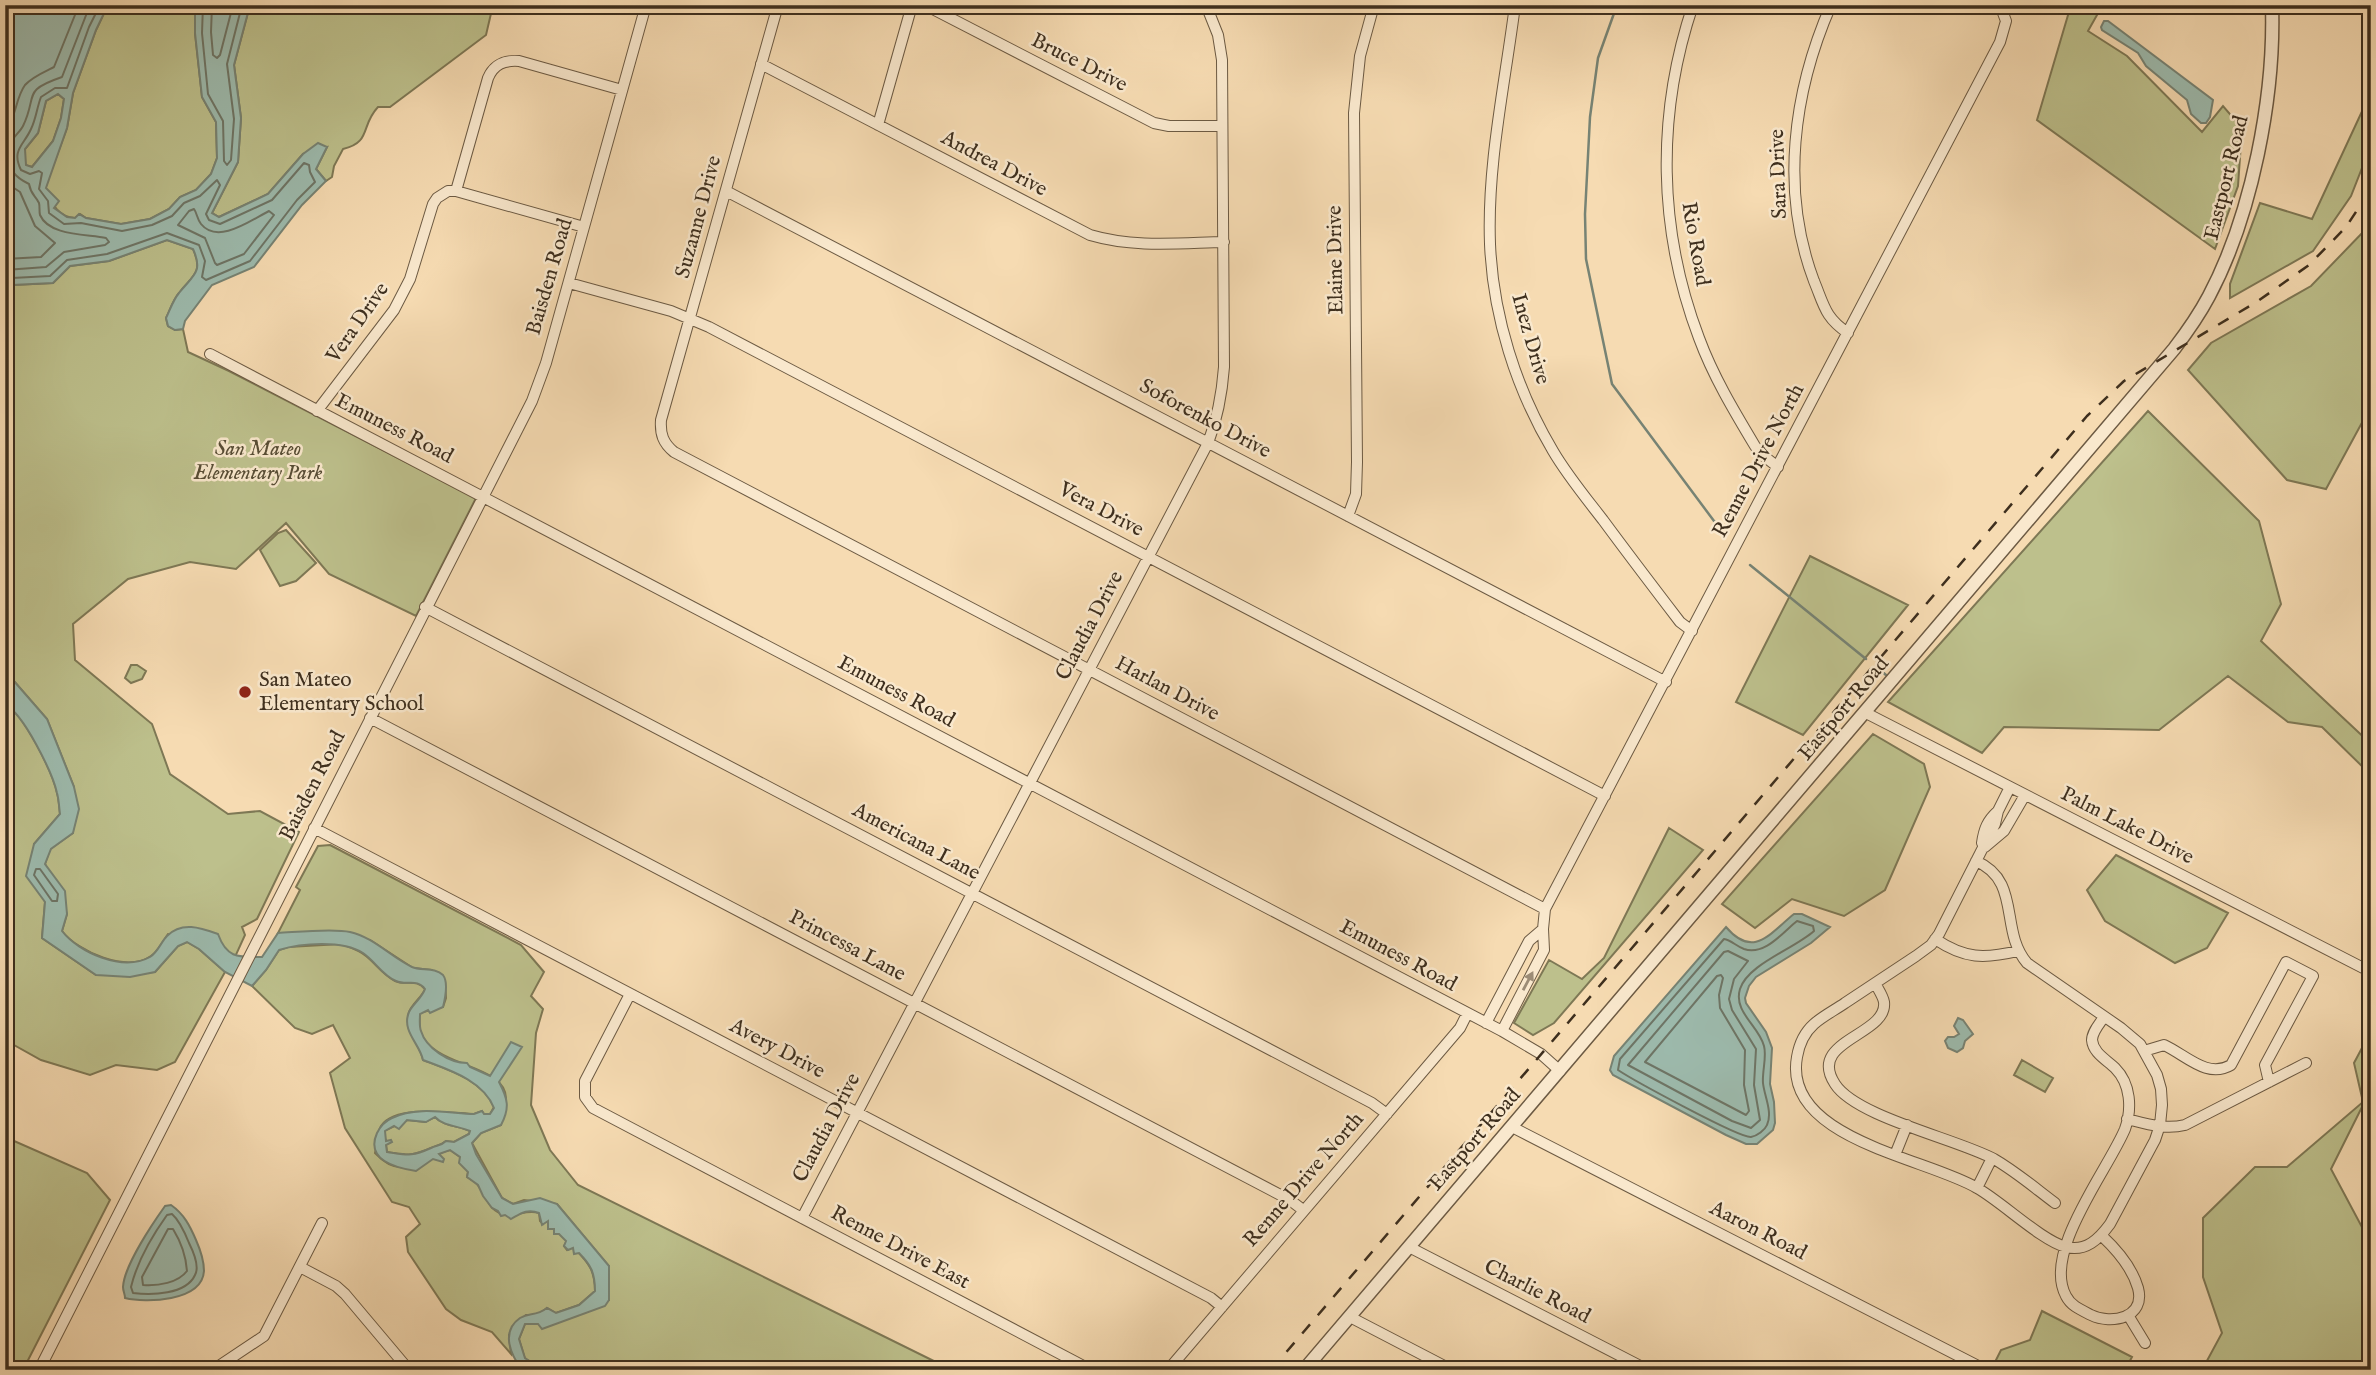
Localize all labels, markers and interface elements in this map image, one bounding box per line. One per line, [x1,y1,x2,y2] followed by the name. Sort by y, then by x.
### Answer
[1026,27,1132,99] street label: Bruce Drive
[2198,112,2256,243] street label: Eastport Road
[935,124,1052,203] street label: Andrea Drive
[1764,128,1794,220] street label: Sara Drive
[670,152,728,281] street label: Suzanne Drive
[1674,200,1716,289] street label: Rio Road
[1322,205,1350,315] street label: Elaine Drive
[520,215,580,338] street label: Baisden Road
[320,277,396,369] street label: Vera Drive
[1504,291,1556,388] street label: Inez Drive
[1135,373,1276,465] street label: Soforenko Drive
[1707,379,1811,543] street label: Renne Drive North
[330,388,458,471] street label: Emuness Road
[193,436,323,487] park label: San Mateo Elementary Park
[1053,476,1149,544] street label: Vera Drive
[1050,566,1130,685] street label: Claudia Drive
[833,650,960,735] street label: Emuness Road
[1110,650,1224,728] street label: Harlan Drive
[1793,651,1896,767] street label: Eastport Road
[259,667,424,718] place label: San Mateo Elementary School
[237,684,253,700] marker: San Mateo Elementary School
[274,726,353,846] street label: Baisden Road
[2056,781,2198,871] street label: Palm Lake Drive
[847,797,985,887] street label: Americana Lane
[784,904,910,988] street label: Princessa Lane
[1335,914,1462,999] street label: Emuness Road
[1523,971,1534,991] one-way arrow
[724,1012,830,1086] street label: Avery Drive
[787,1068,867,1187] street label: Claudia Drive
[1423,1082,1528,1197] street label: Eastport Road
[1238,1107,1370,1253] street label: Renne Drive North
[1704,1195,1812,1267] street label: Aaron Road
[826,1200,974,1296] street label: Renne Drive East
[1479,1254,1595,1331] street label: Charlie Road

